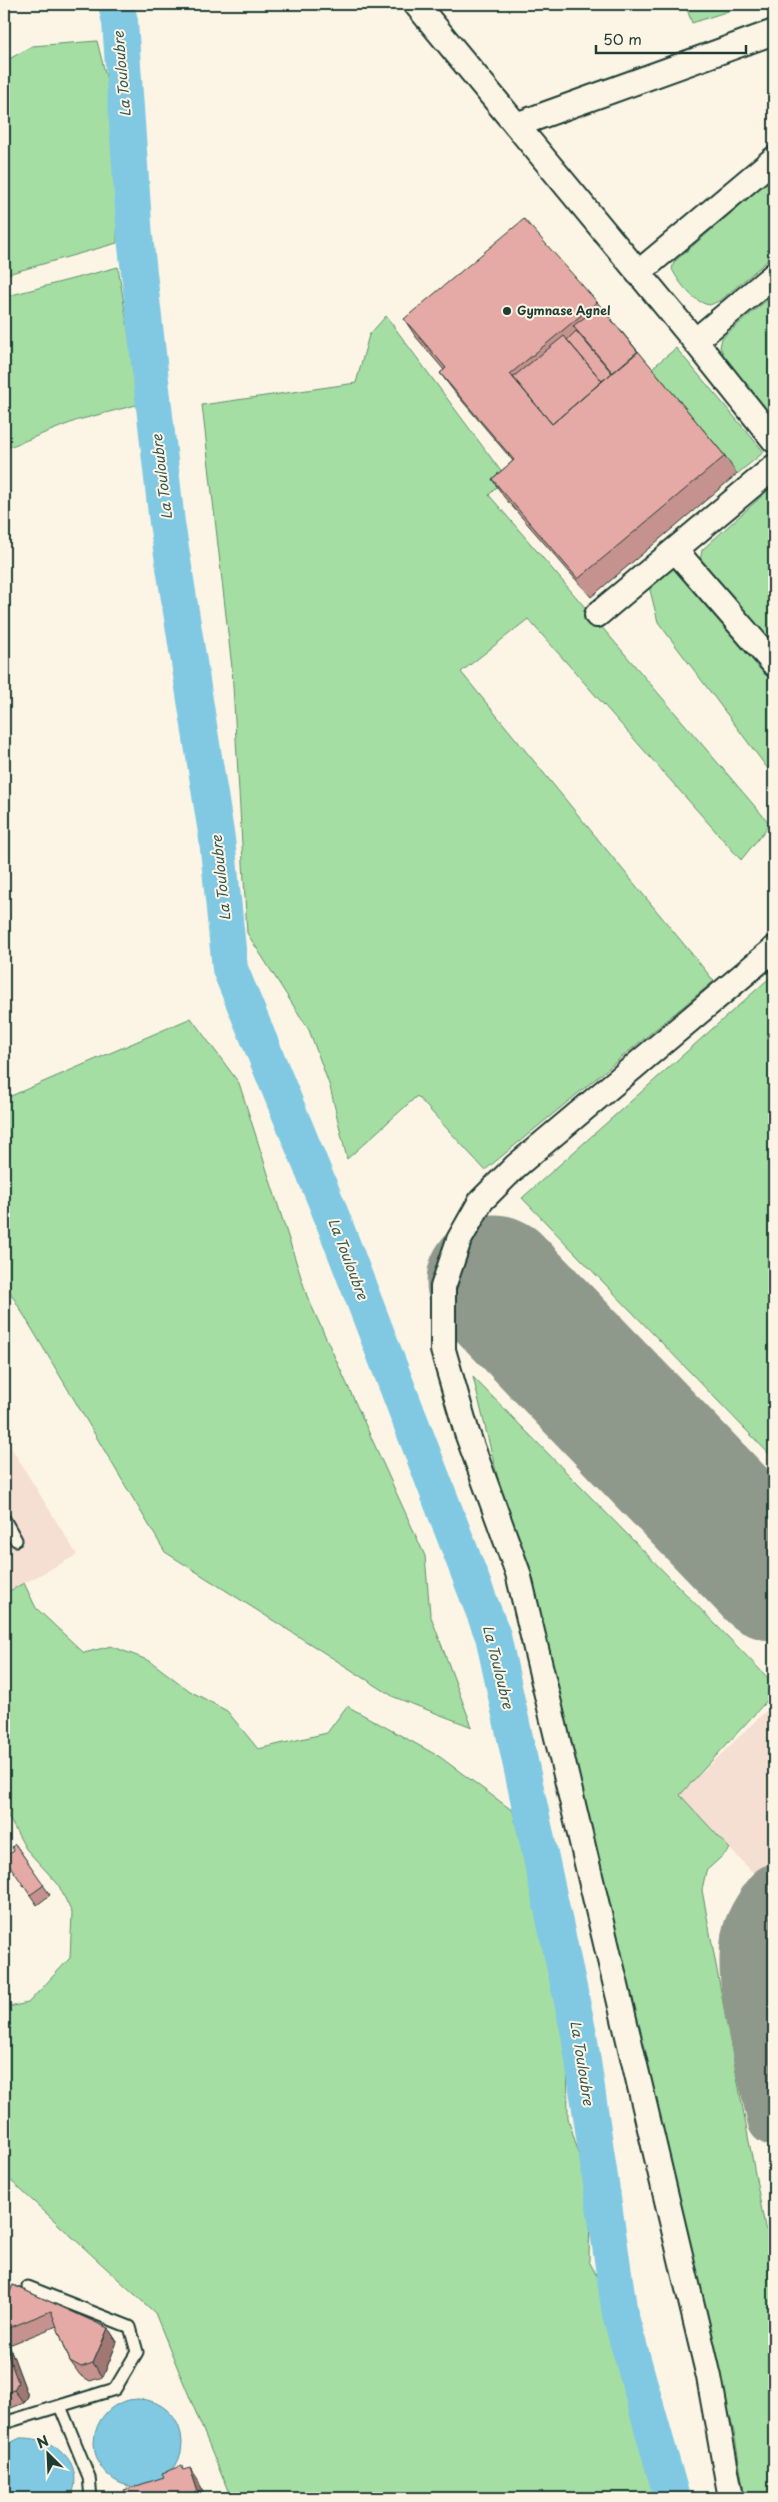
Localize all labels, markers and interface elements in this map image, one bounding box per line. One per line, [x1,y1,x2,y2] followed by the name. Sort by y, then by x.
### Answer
[596,22,746,54] scale bar
[603,27,642,50] text: 50 m
[107,29,136,118] water label: La Touloubre
[517,301,610,319] place label: Gymnase Agnel
[501,305,513,317] marker: Gymnase Agnel
[146,432,177,521] water label: La Touloubre
[205,833,235,922] water label: La Touloubre
[323,1215,374,1304] water label: La Touloubre
[478,1623,519,1712] water label: La Touloubre
[565,2019,600,2108] water label: La Touloubre
[22,2430,72,2480] north arrow
[33,2430,52,2454] text: N

